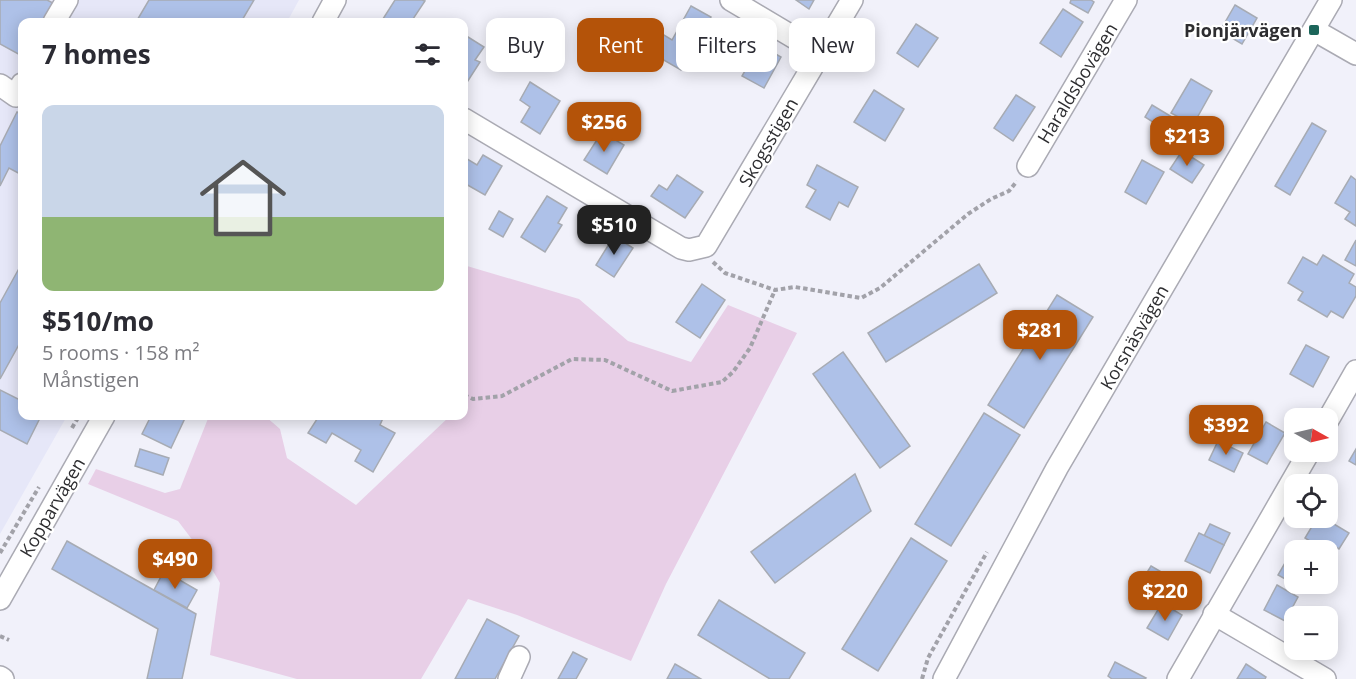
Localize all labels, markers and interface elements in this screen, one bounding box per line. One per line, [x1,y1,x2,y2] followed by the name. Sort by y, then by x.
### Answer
[486,18,565,72] chip: Buy
[577,18,664,72] chip: Rent
[676,18,777,72] chip: Filters
[789,18,875,72] chip: New
[1032,18,1122,148] street label: Haraldsbovägen
[1184,18,1302,42] place label: Pionjärvägen
[1307,23,1321,37] marker: Pionjärvägen
[42,36,151,72] text: 7 homes
[411,38,444,71] icon: filters
[733,93,803,191] street label: Skogsstigen
[568,102,640,153] pin: $256
[581,108,627,135] text: $256
[1151,116,1223,167] pin: $213
[1164,122,1210,149] text: $213
[189,144,297,252] icon: home
[578,205,650,256] pin: $510
[591,211,637,238] text: $510
[1094,280,1174,394] street label: Korsnäsvägen
[42,303,154,339] text: $510/mo
[1004,310,1076,361] pin: $281
[1017,316,1063,343] text: $281
[42,339,200,366] text: 5 rooms · 158 m²
[42,366,139,393] text: Månstigen
[1190,405,1262,456] pin: $392
[1284,408,1338,462] north arrow
[1284,408,1338,660] map controls
[1203,411,1249,438] text: $392
[14,453,90,561] street label: Kopparvägen
[1284,474,1338,528] button: locate
[139,539,211,590] pin: $490
[1284,540,1338,594] button: +
[152,545,198,572] text: $490
[1129,571,1201,622] pin: $220
[1142,577,1188,604] text: $220
[1284,606,1338,660] button: −

